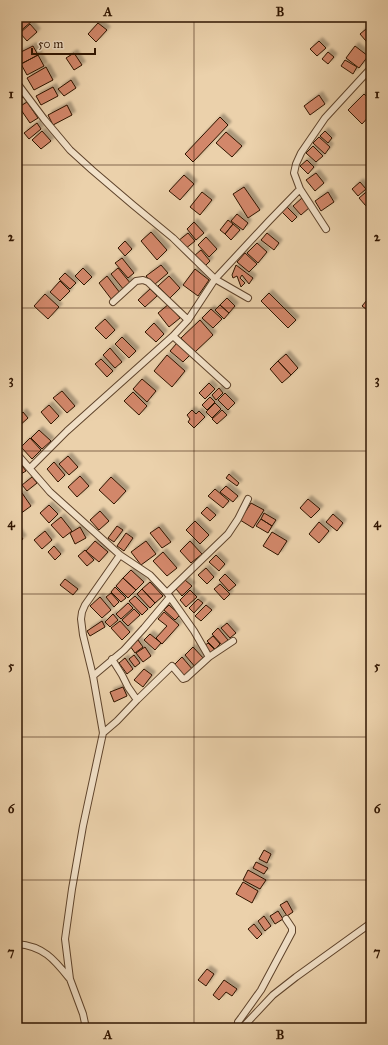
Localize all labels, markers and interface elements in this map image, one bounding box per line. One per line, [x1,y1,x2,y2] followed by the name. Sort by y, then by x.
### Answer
[103,4,113,20] text: A
[276,4,285,20] text: B
[32,30,95,56] scale bar
[38,37,63,51] text: 50 m
[8,86,14,102] text: 1
[374,86,380,102] text: 1
[8,229,15,245] text: 2
[374,229,381,245] text: 2
[8,372,14,388] text: 3
[374,372,380,388] text: 3
[7,515,15,531] text: 4
[373,515,381,531] text: 4
[8,658,15,674] text: 5
[374,658,381,674] text: 5
[8,801,16,817] text: 6
[374,801,382,817] text: 6
[8,944,15,960] text: 7
[374,944,381,960] text: 7
[103,1027,113,1043] text: A
[276,1027,285,1043] text: B

